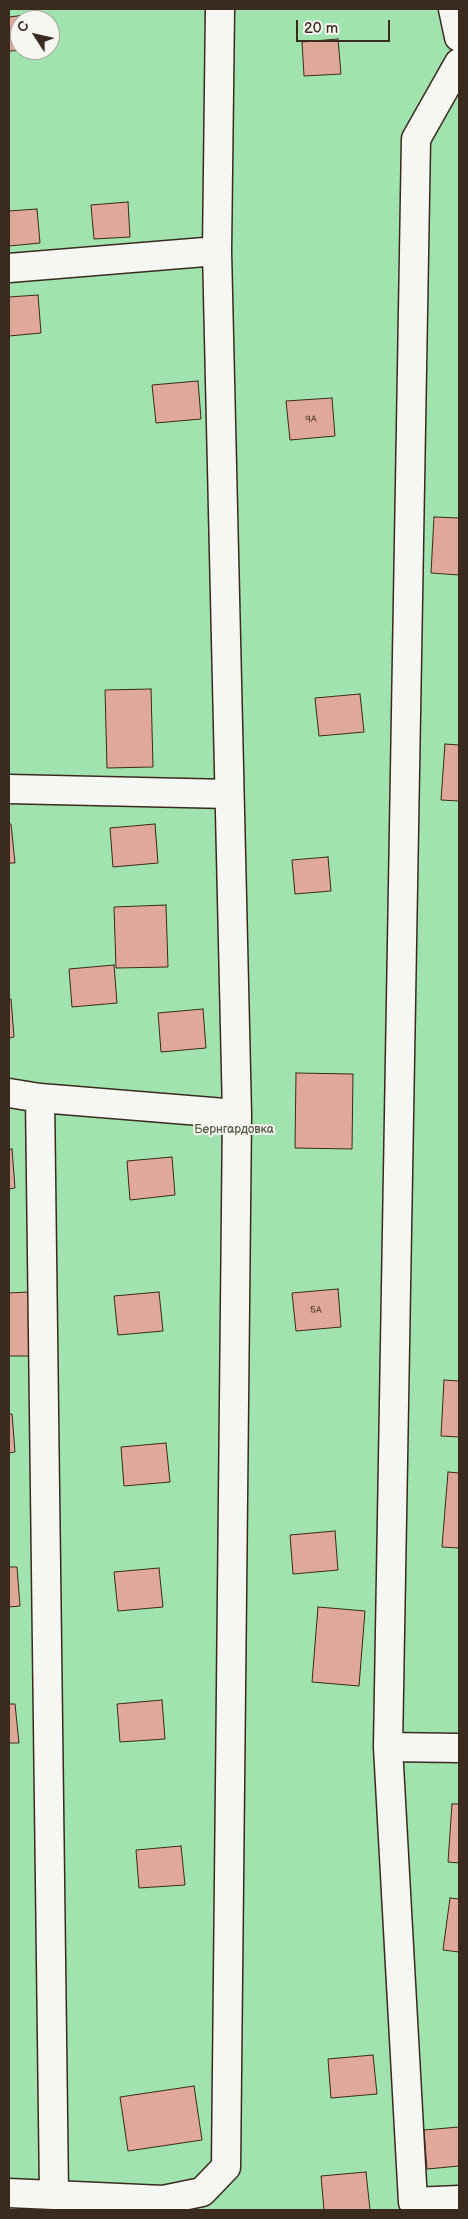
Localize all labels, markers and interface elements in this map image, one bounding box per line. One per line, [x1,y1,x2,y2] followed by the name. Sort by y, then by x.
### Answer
[10,10,60,60] north arrow
[298,10,392,42] scale bar
[13,18,33,36] text: С
[304,19,338,38] text: 20 m
[305,413,317,425] house number: 9А
[194,1123,274,1137] park label: Бернгардовка
[310,1304,322,1316] house number: 5А

